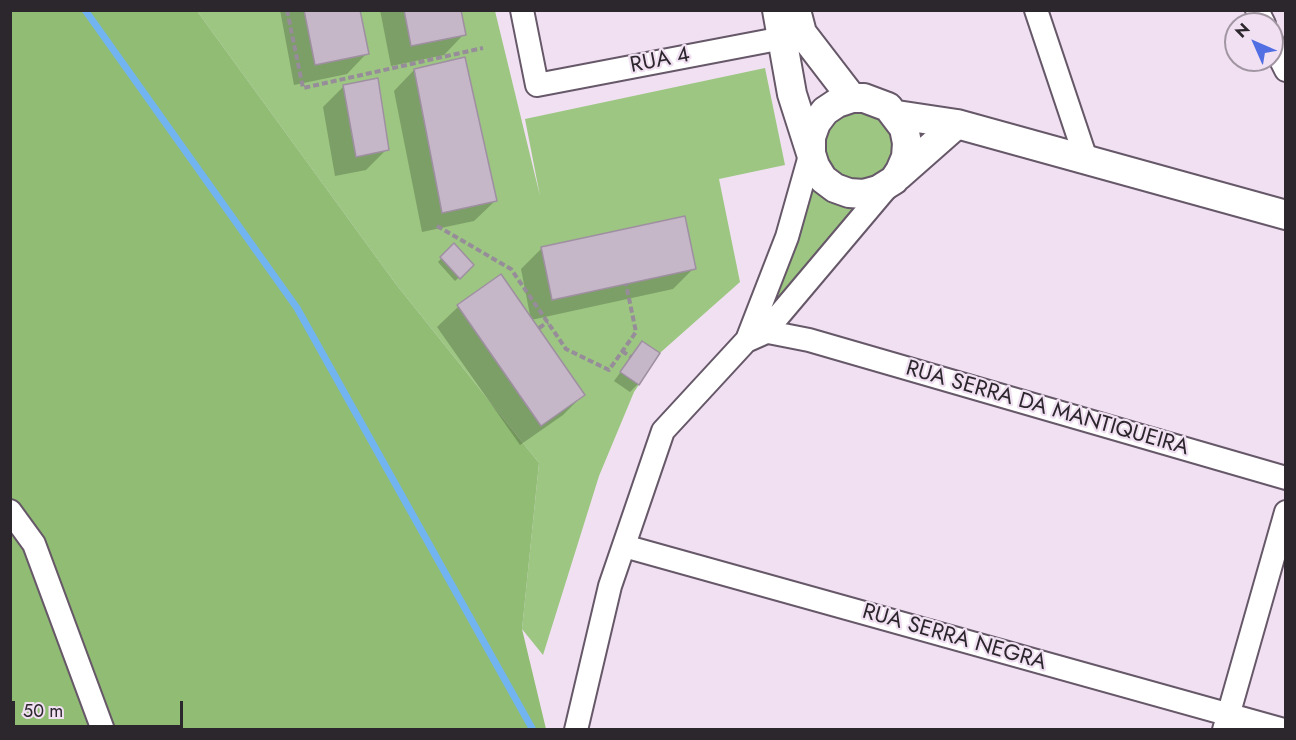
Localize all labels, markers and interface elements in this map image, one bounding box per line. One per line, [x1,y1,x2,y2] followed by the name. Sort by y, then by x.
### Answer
[1224,12,1284,72] north arrow
[1230,18,1255,43] text: N
[628,42,692,80] street label: RUA 4
[903,356,1191,462] street label: RUA SERRA DA MANTIQUEIRA
[859,599,1049,677] street label: RUA SERRA NEGRA
[15,689,186,727] scale bar
[23,698,63,724] text: 50 m

